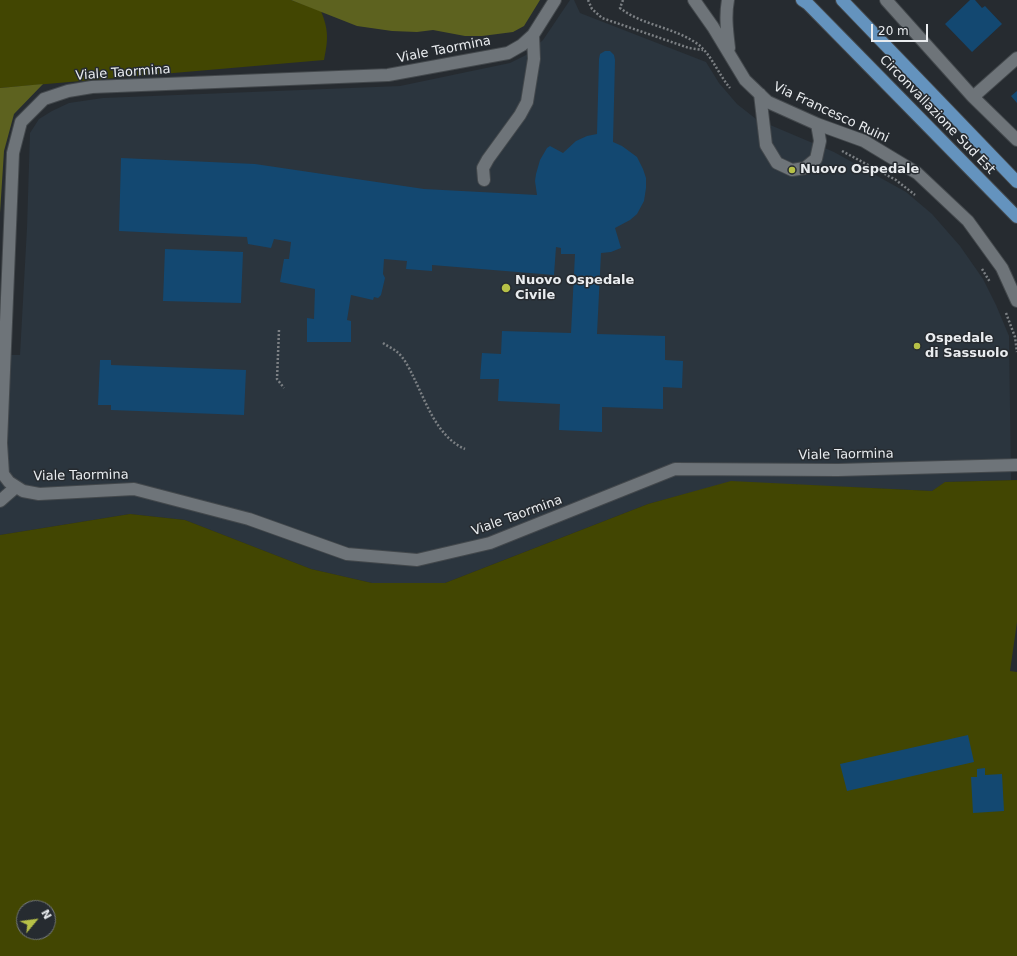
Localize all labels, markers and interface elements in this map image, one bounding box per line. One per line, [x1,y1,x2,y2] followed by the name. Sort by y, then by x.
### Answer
[873,16,930,42] scale bar
[878,24,909,38] text: 20 m
[396,33,492,67] street label: Viale Taormina
[876,52,998,178] street label: Circonvallazione Sud Est
[75,62,171,84] street label: Viale Taormina
[771,79,891,147] street label: Via Francesco Ruini
[800,162,919,178] place label: Nuovo Ospedale
[787,165,797,175] marker: Nuovo Ospedale
[515,273,634,304] place label: Nuovo Ospedale Civile
[500,282,512,294] marker: Nuovo Ospedale Civile
[925,331,1008,362] place label: Ospedale di Sassuolo
[912,341,922,351] marker: Ospedale di Sassuolo
[798,446,894,464] street label: Viale Taormina
[33,467,129,485] street label: Viale Taormina
[470,492,564,540] street label: Viale Taormina
[16,900,56,940] north arrow
[38,907,54,922] text: N

